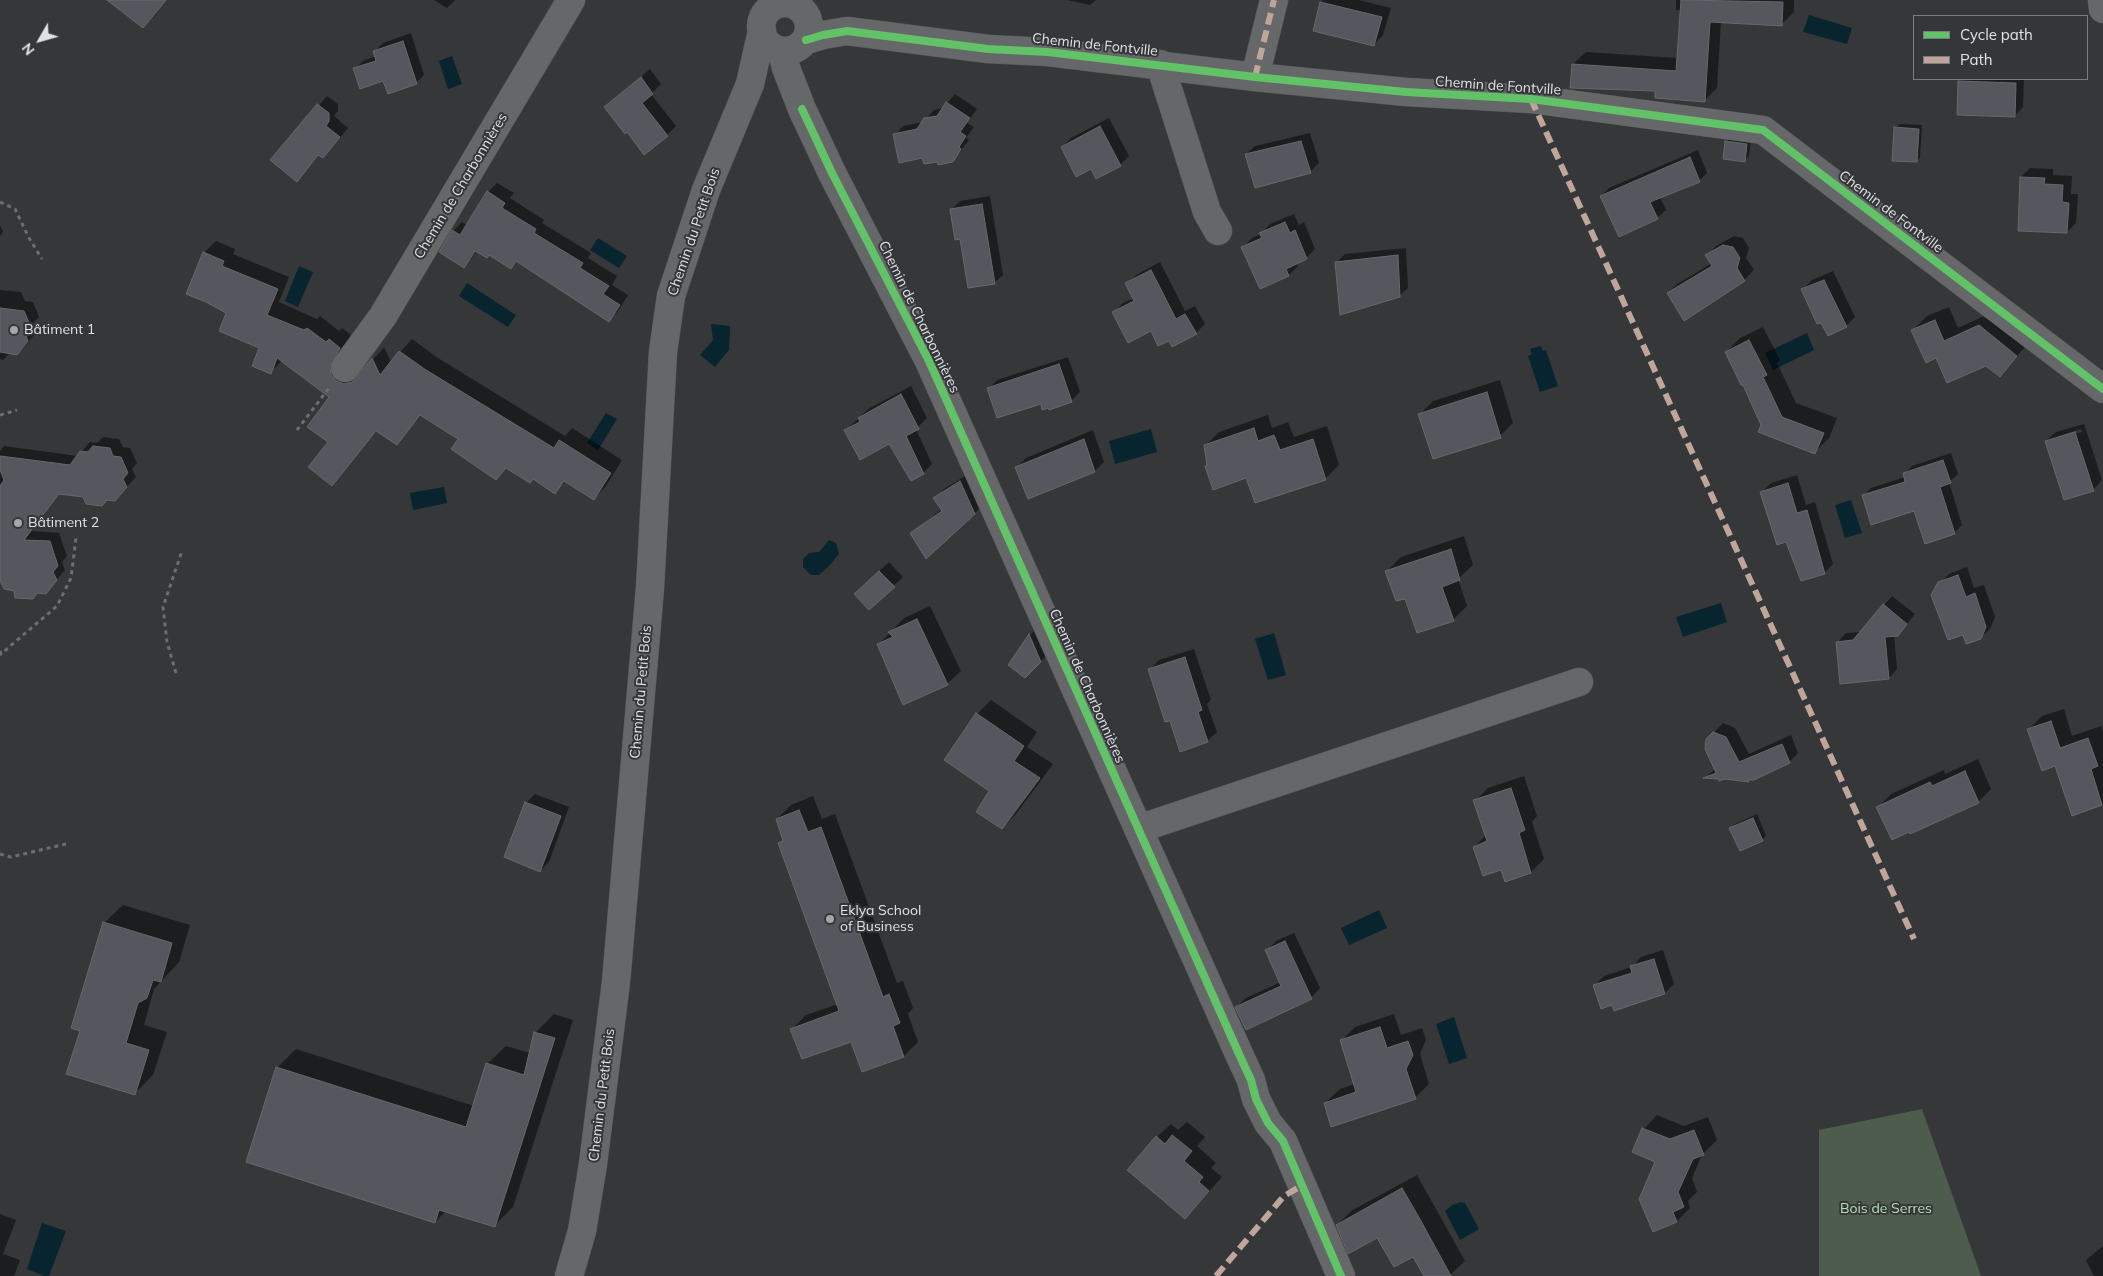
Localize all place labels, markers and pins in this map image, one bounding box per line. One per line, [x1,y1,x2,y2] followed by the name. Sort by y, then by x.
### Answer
[24,322,95,338] place label: Bâtiment 1
[8,324,20,336] marker: Bâtiment 1
[28,515,99,531] place label: Bâtiment 2
[12,517,24,529] marker: Bâtiment 2
[840,903,921,936] place label: Eklya School of Business
[824,913,836,925] marker: Eklya School of Business

